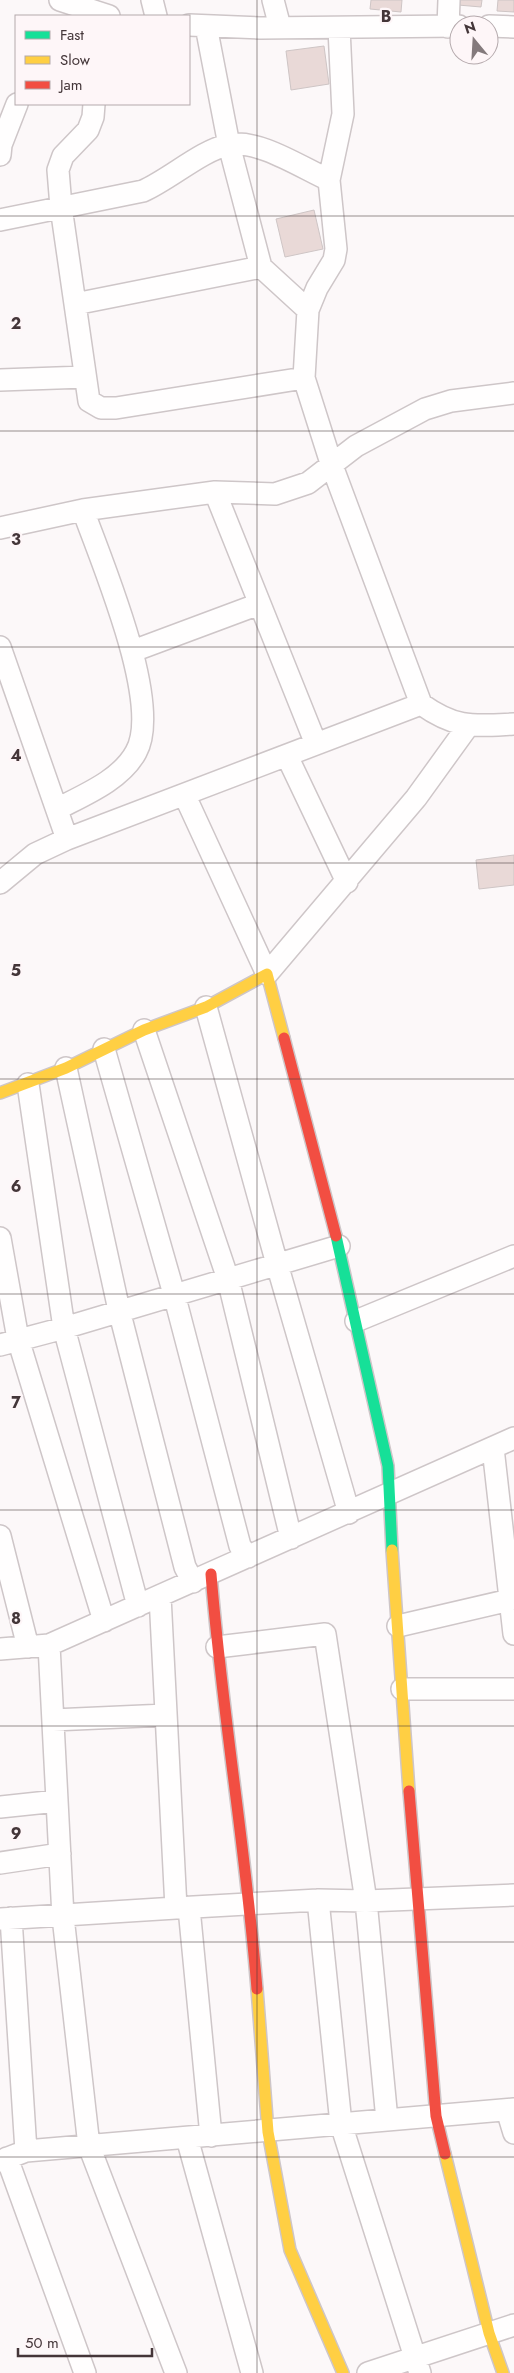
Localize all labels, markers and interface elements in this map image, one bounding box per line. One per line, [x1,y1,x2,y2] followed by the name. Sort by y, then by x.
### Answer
[381,5,391,28] text: B
[15,15,190,105] legend
[449,15,499,65] north arrow
[462,16,478,39] text: N
[60,24,84,46] text: Fast
[60,49,91,71] text: Slow
[58,74,83,96] text: Jam
[11,312,21,335] text: 2
[11,528,21,551] text: 3
[10,744,22,767] text: 4
[11,959,21,982] text: 5
[11,1175,21,1198] text: 6
[11,1391,21,1414] text: 7
[11,1607,21,1630] text: 8
[11,1822,21,1845] text: 9
[18,2326,151,2358] scale bar
[25,2332,59,2354] text: 50 m

